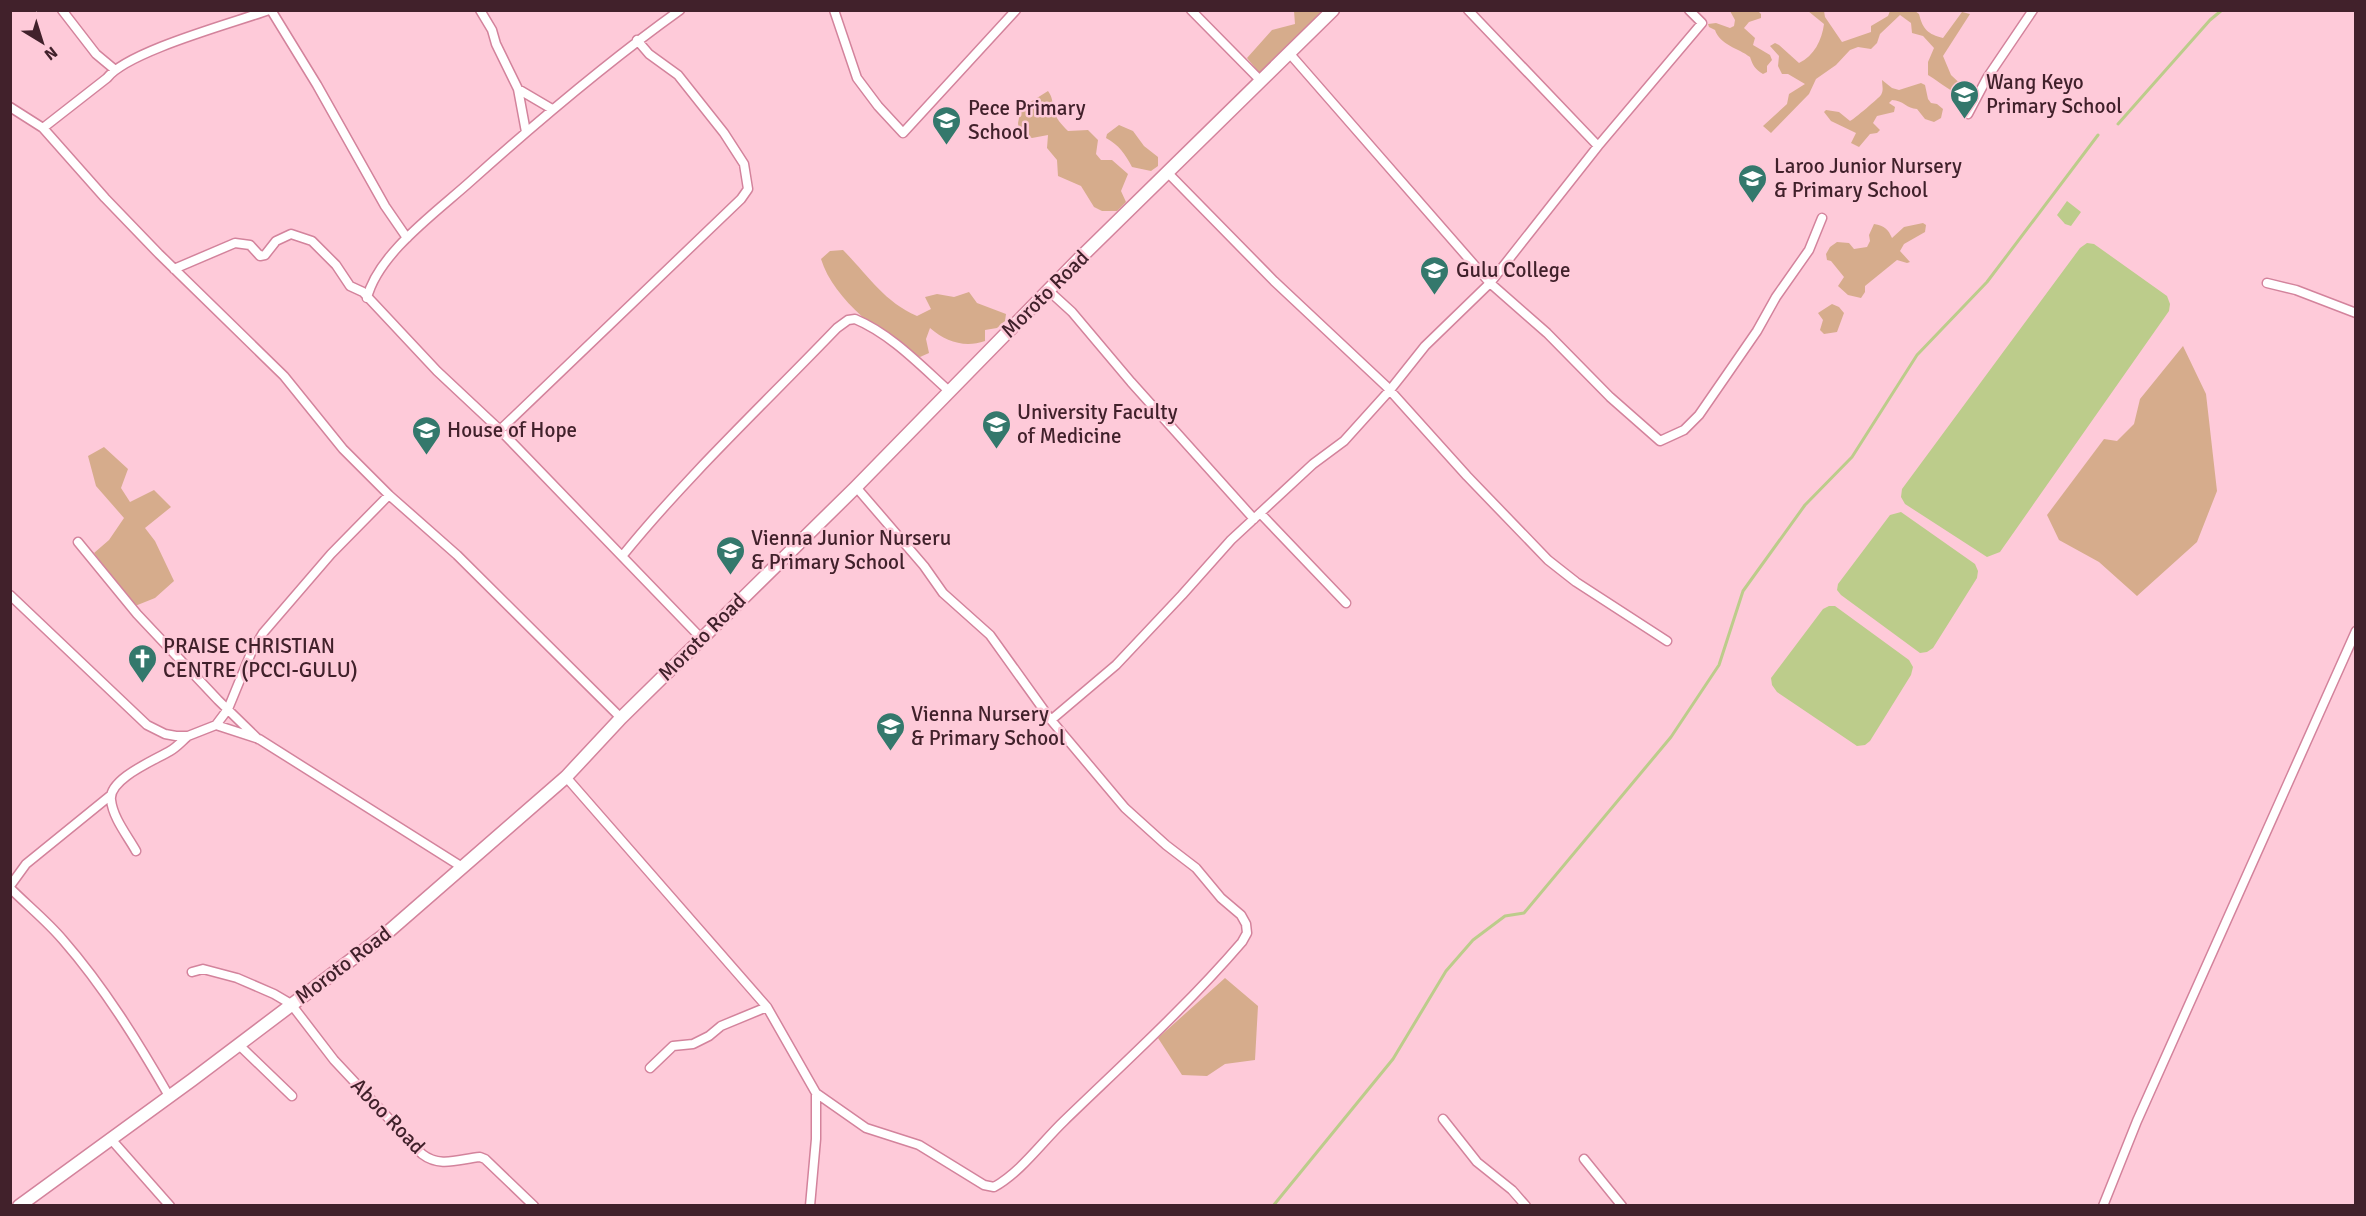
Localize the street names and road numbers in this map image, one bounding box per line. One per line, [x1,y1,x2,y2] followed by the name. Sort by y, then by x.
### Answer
[996,245,1094,343] street label: Moroto Road
[653,588,751,686] street label: Moroto Road
[290,920,396,1010] street label: Moroto Road
[346,1073,430,1159] street label: Aboo Road

